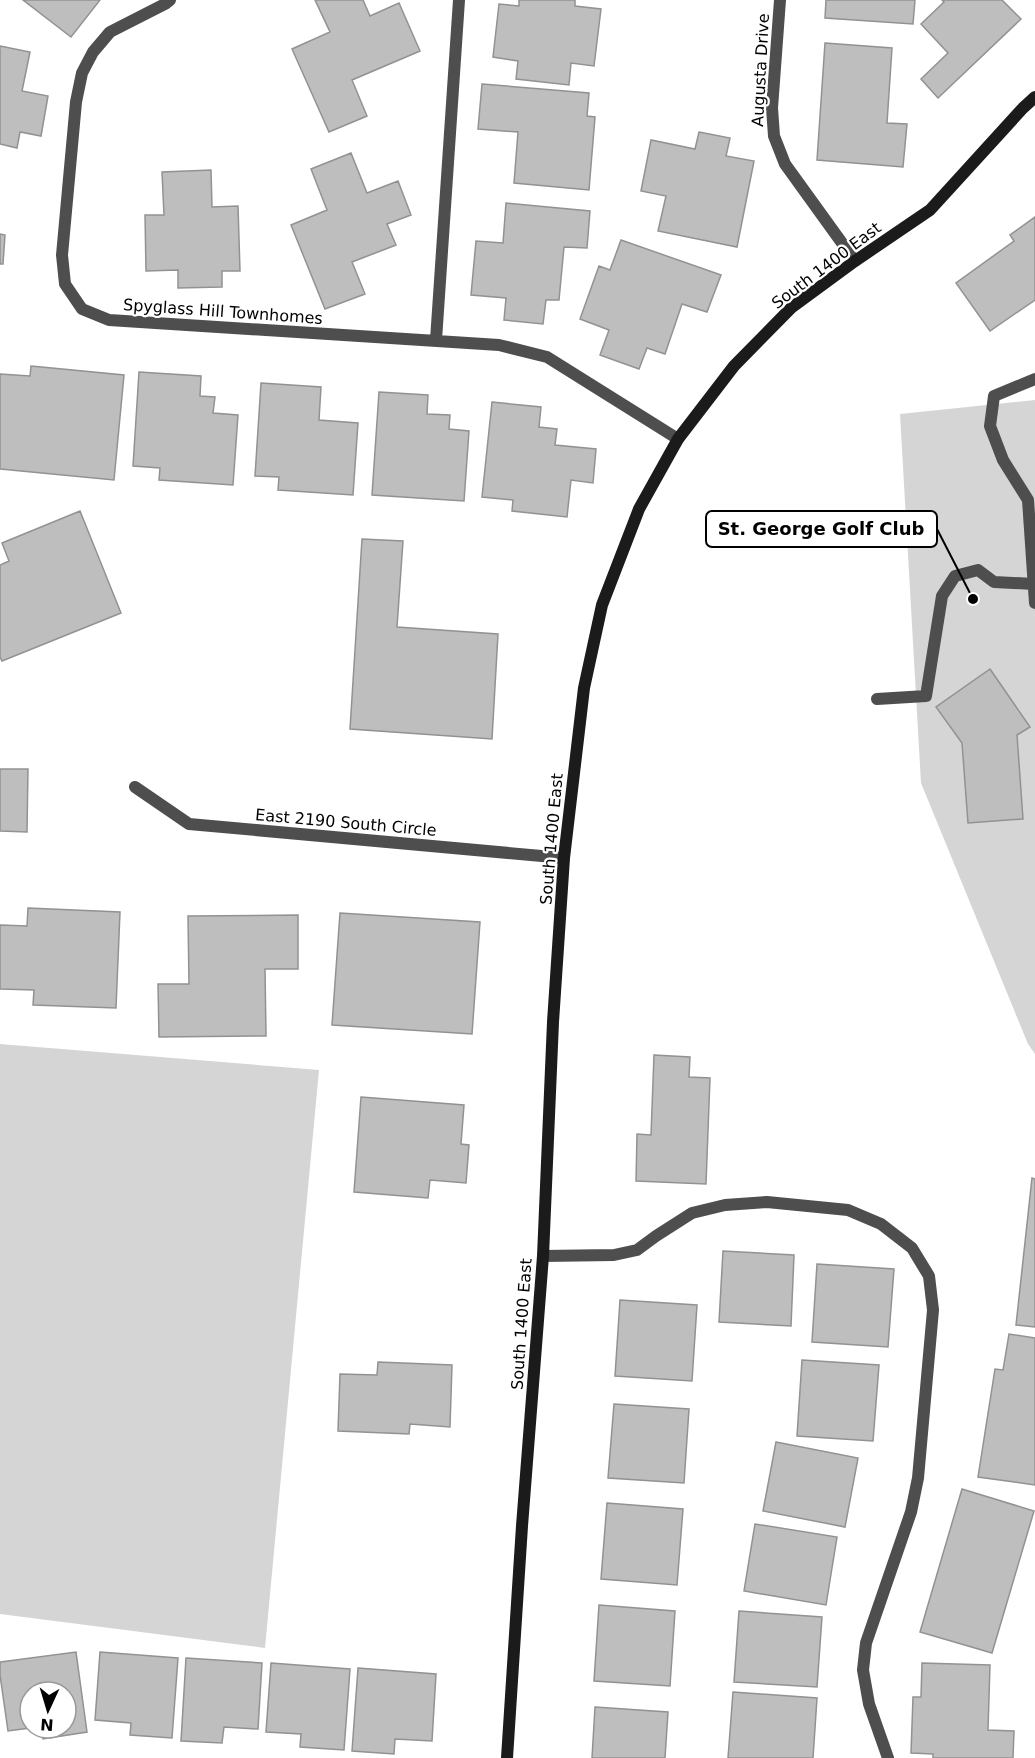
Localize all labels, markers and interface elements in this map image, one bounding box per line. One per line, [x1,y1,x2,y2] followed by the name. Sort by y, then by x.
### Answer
[748,13,773,127] street label: Augusta Drive
[768,218,885,313] street label: South 1400 East
[122,295,323,328] street label: Spyglass Hill Townhomes
[706,511,937,547] callout: St. George Golf Club
[718,518,924,539] text: St. George Golf Club
[536,773,567,906] street label: South 1400 East
[255,805,437,840] street label: East 2190 South Circle
[507,1258,536,1390] street label: South 1400 East
[18,1680,78,1740] north arrow
[40,1715,54,1734] text: N

